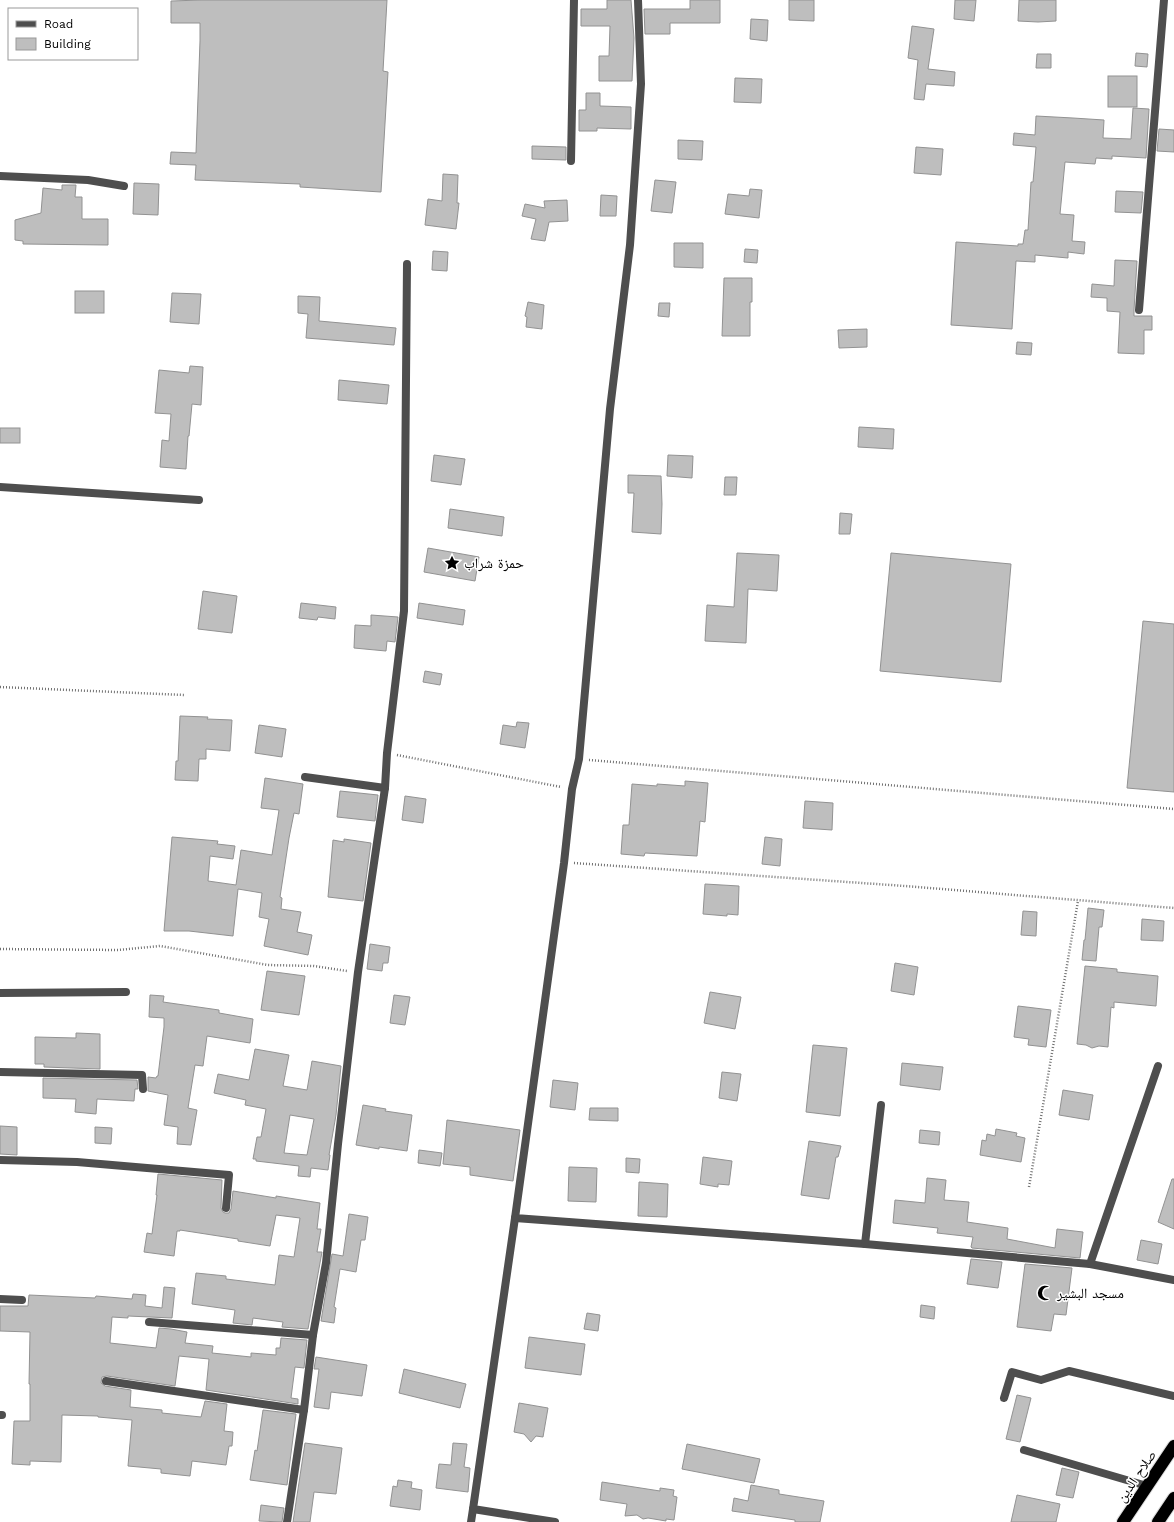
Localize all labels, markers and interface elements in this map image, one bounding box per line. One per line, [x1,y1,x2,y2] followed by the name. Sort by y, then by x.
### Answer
[8,8,138,60] legend
[44,17,73,31] text: Road
[44,37,91,51] text: Building
[443,554,461,572] place icon: حمزة شراب
[464,555,524,572] place label: حمزة شراب
[1036,1284,1054,1302] mosque icon: مسجد البشير
[1056,1285,1124,1302] place label: مسجد البشير
[1113,1447,1161,1506] street label: صلاح الدين

